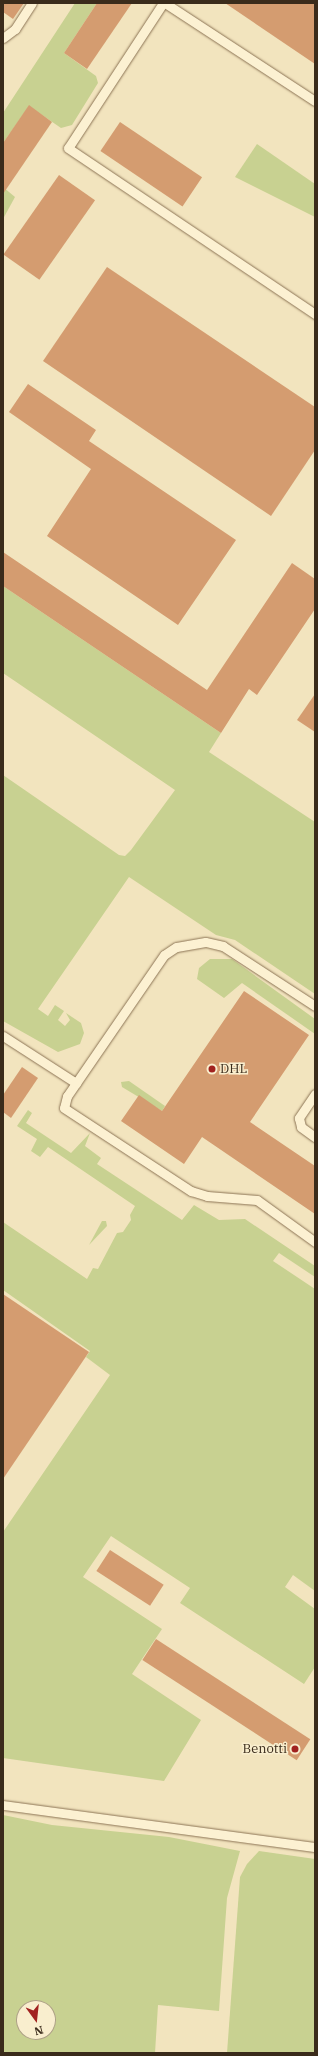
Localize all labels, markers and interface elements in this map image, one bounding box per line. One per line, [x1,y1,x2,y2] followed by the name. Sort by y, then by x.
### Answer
[220,1061,247,1077] place label: DHL
[207,1064,217,1074] marker: DHL
[243,1741,287,1757] place label: Benotti
[290,1744,300,1754] marker: Benotti
[16,2000,56,2040] north arrow
[33,2023,45,2039] text: N

